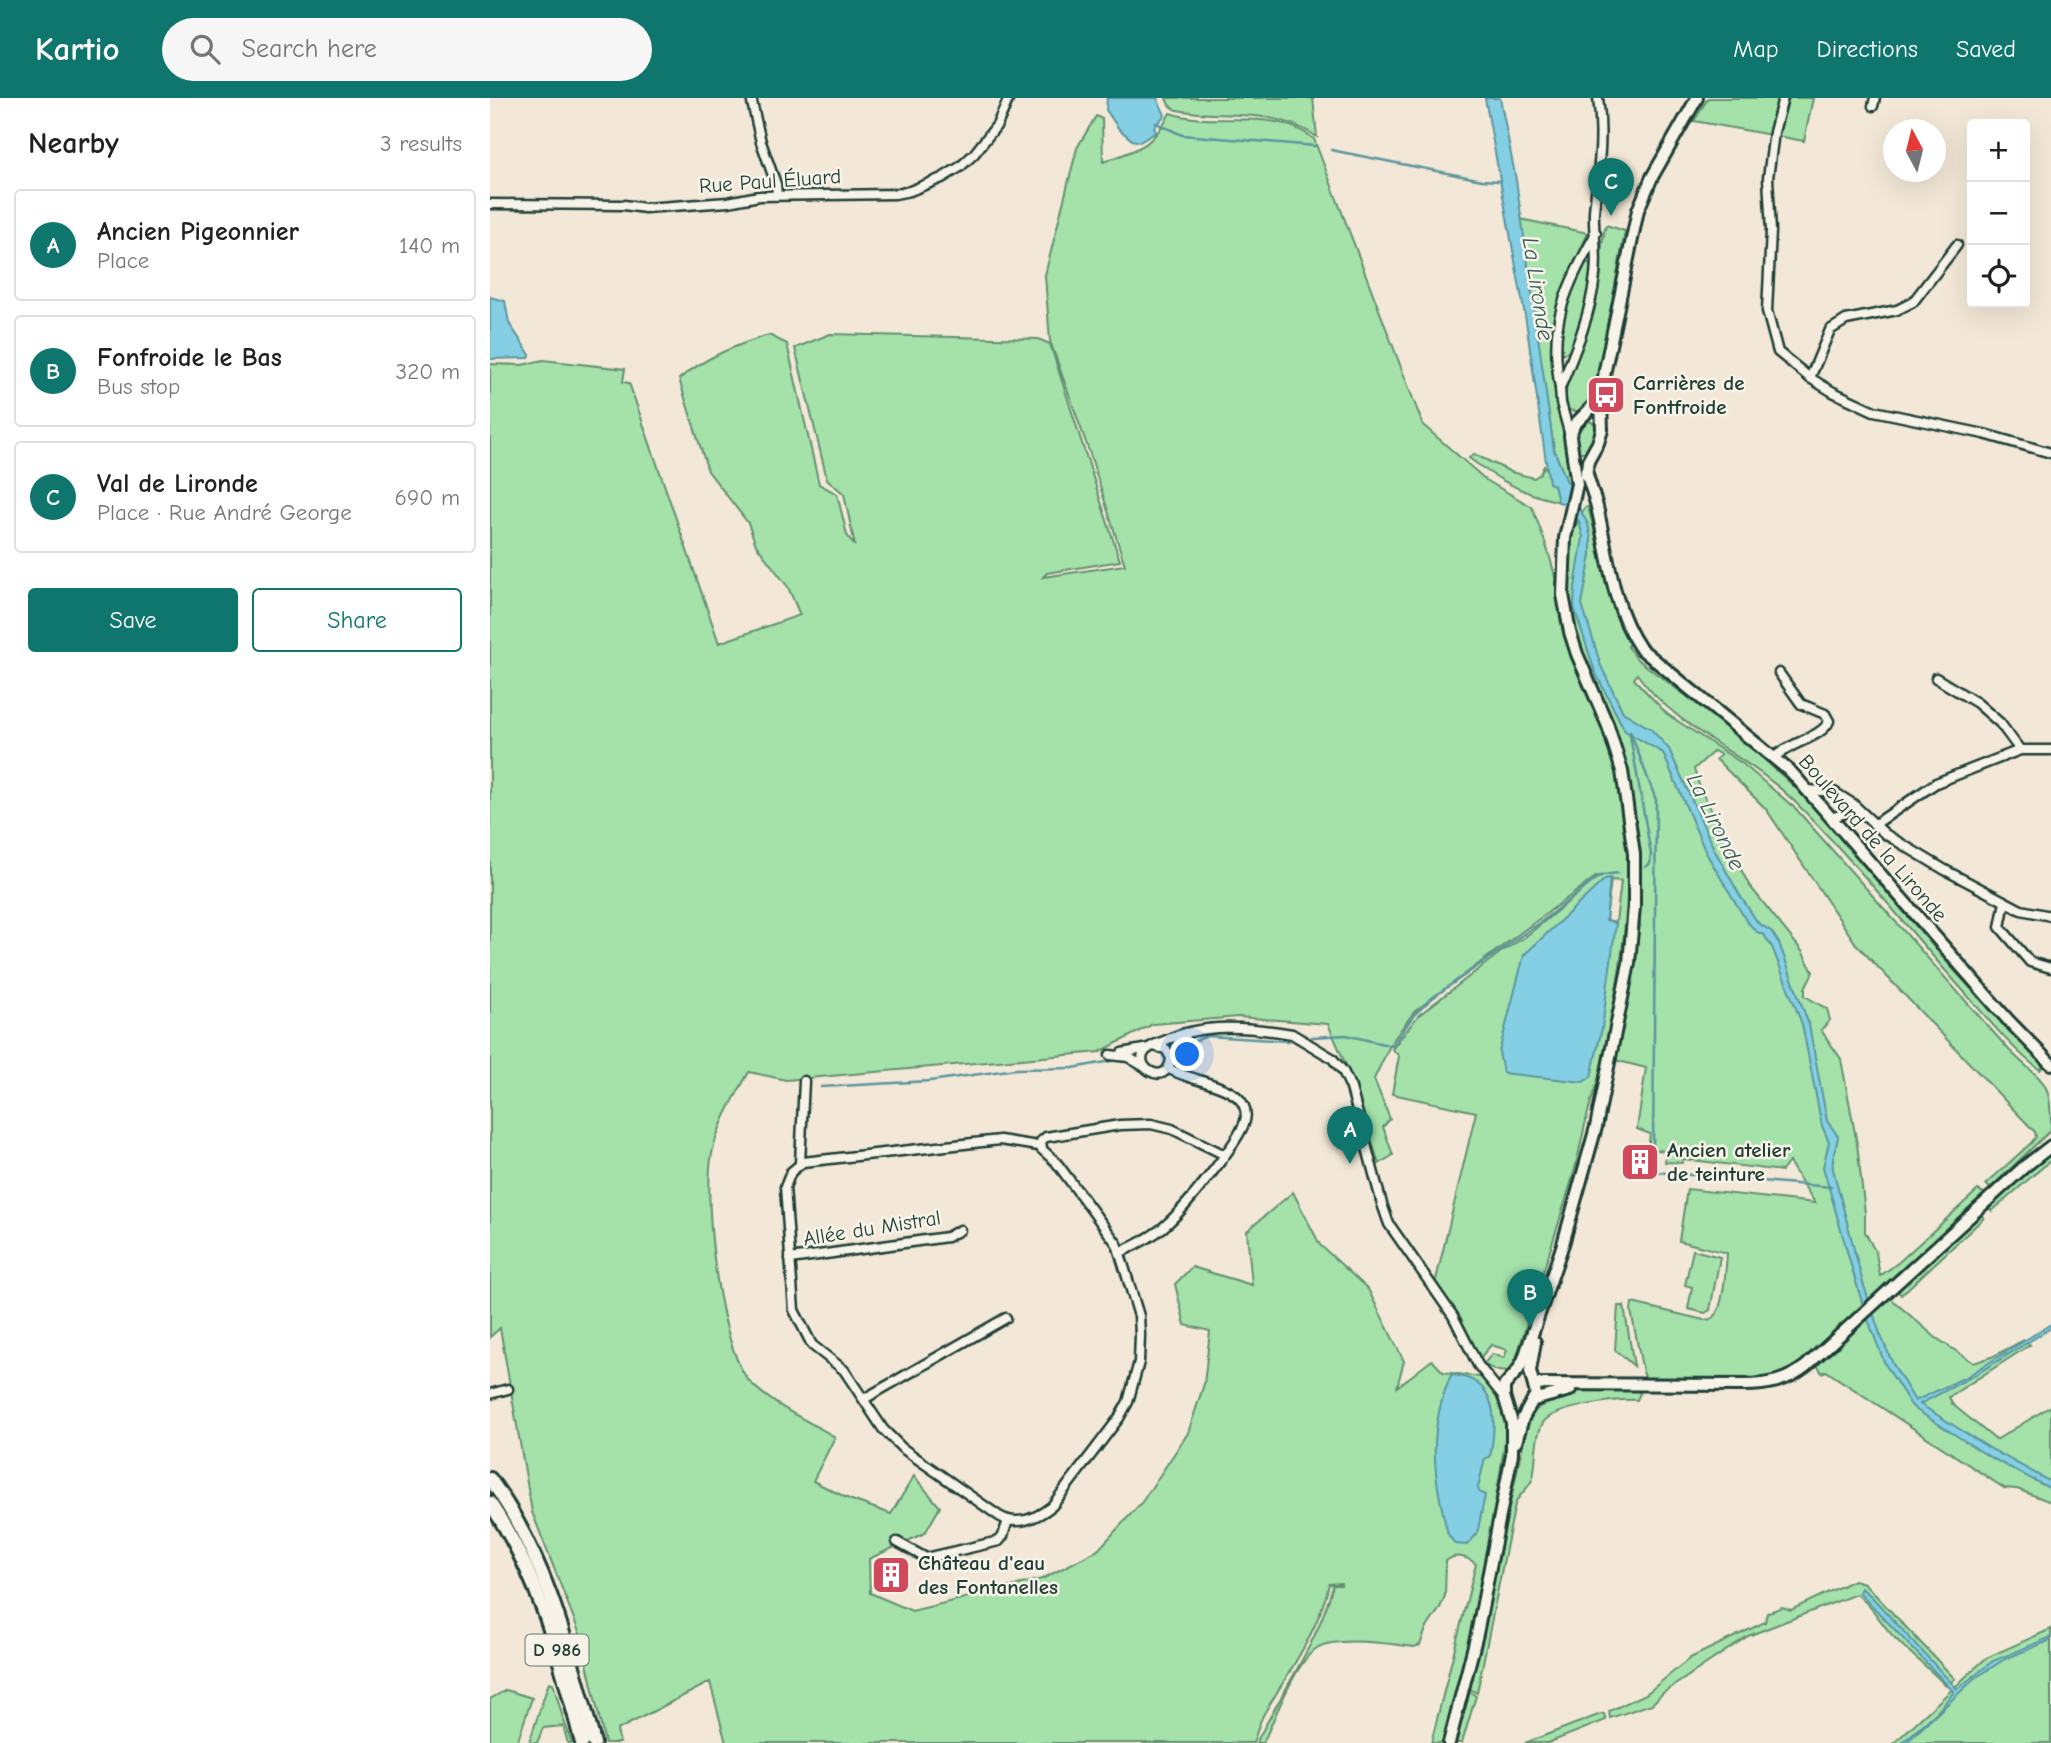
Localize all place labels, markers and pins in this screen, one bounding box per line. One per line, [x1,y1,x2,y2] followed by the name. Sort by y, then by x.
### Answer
[1588,158,1634,216] pin: C
[1633,371,1744,419] place label: Carrières de Fontfroide
[1585,374,1627,416] bus stop icon: Carrières de Fontfroide
[1327,1106,1373,1164] pin: A
[1667,1138,1791,1186] place label: Ancien atelier de teinture
[1619,1141,1661,1183] building icon: Ancien atelier de teinture
[1507,1269,1553,1327] pin: B
[918,1551,1058,1599] place label: Château d'eau des Fontanelles
[870,1554,912,1596] building icon: Château d'eau des Fontanelles

